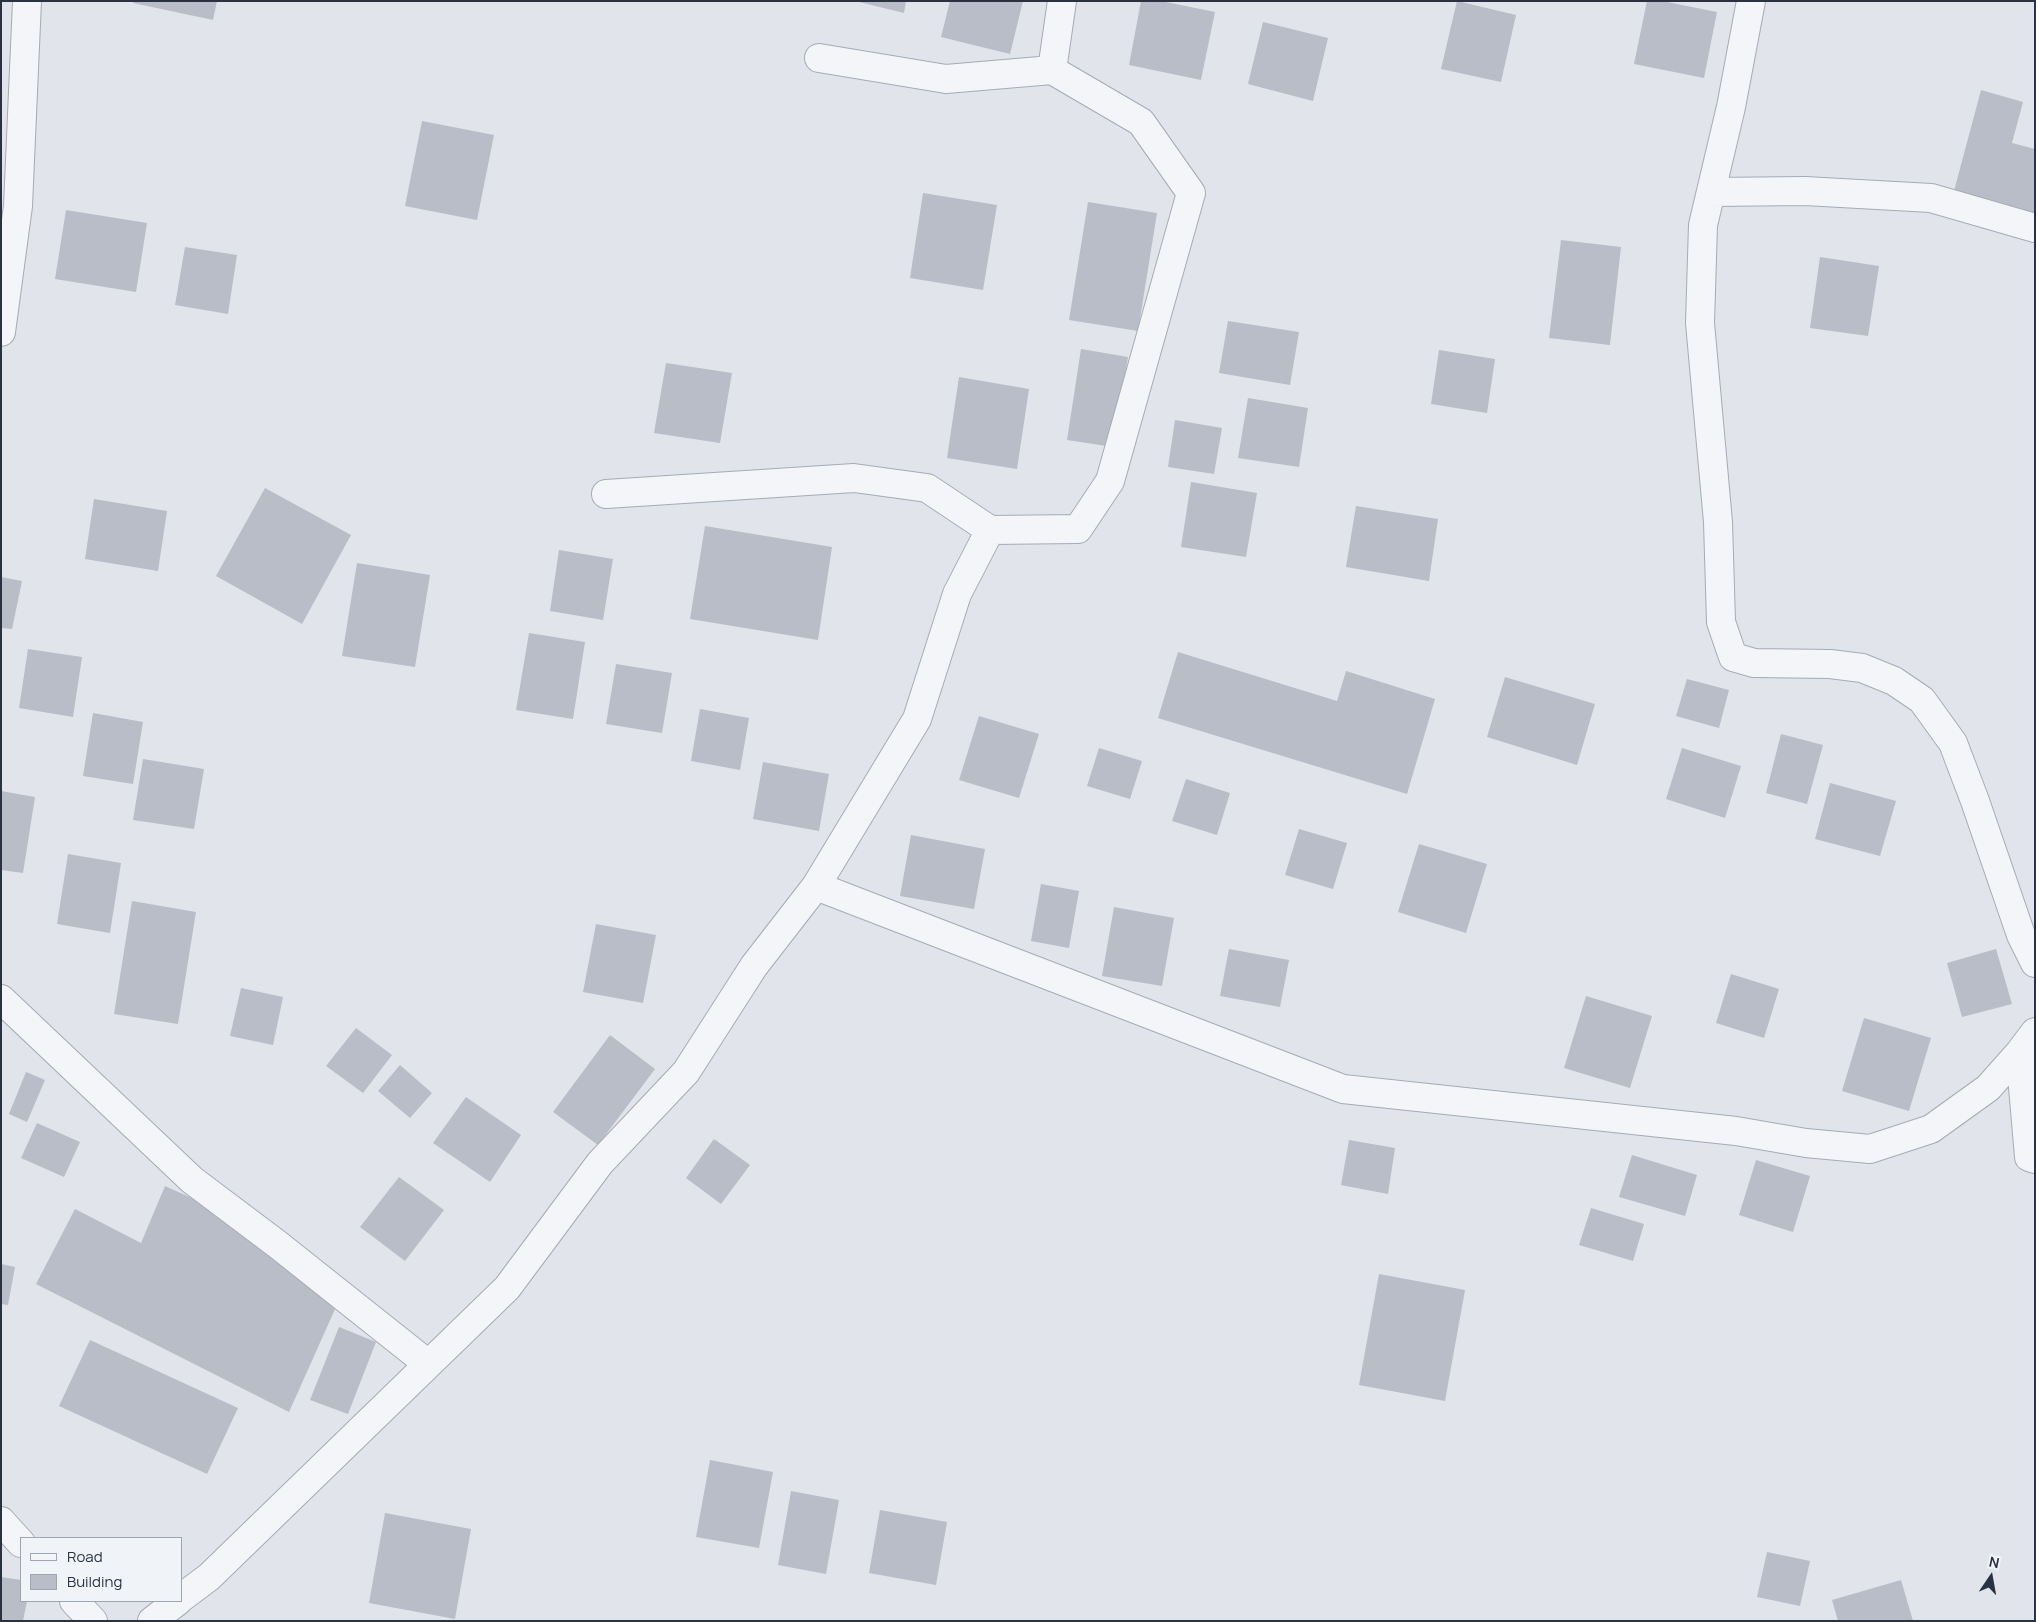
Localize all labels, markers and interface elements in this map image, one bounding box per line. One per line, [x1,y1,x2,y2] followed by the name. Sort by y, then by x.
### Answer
[20,1537,182,1602] legend
[67,1546,103,1567] text: Road
[1966,1552,2016,1602] north arrow
[1987,1552,2001,1572] text: N
[67,1571,122,1592] text: Building

